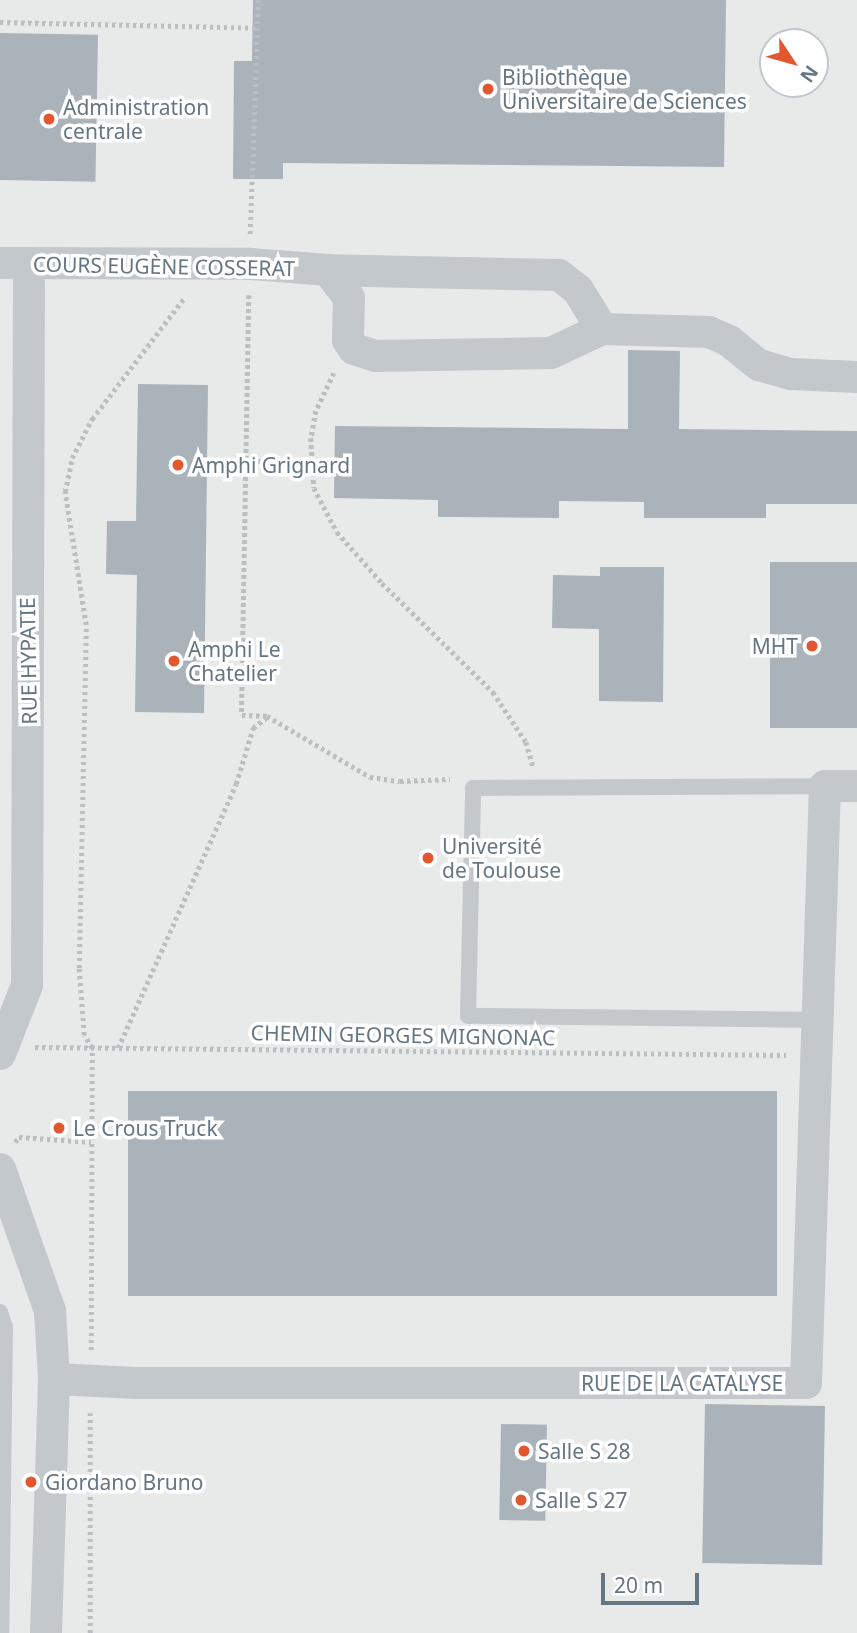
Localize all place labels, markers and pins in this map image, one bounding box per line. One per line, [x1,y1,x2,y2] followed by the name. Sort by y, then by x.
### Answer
[502,64,747,114] place label: Bibliothèque Universitaire de Sciences
[480,81,496,97] marker: Bibliothèque Universitaire de Sciences
[63,94,209,144] place label: Administration centrale
[41,111,57,127] marker: Administration centrale
[192,452,350,478] place label: Amphi Grignard
[170,457,186,473] marker: Amphi Grignard
[752,633,798,659] place label: MHT
[188,636,281,686] place label: Amphi Le Chatelier
[804,638,820,654] marker: MHT
[166,653,182,669] marker: Amphi Le Chatelier
[442,833,561,883] place label: Université de Toulouse
[420,850,436,866] marker: Université de Toulouse
[73,1115,218,1141] place label: Le Crous Truck
[51,1120,67,1136] marker: Le Crous Truck
[538,1438,630,1464] place label: Salle S 28
[516,1443,532,1459] marker: Salle S 28
[45,1469,203,1495] place label: Giordano Bruno
[23,1474,39,1490] marker: Giordano Bruno
[535,1487,627,1513] place label: Salle S 27
[513,1492,529,1508] marker: Salle S 27

